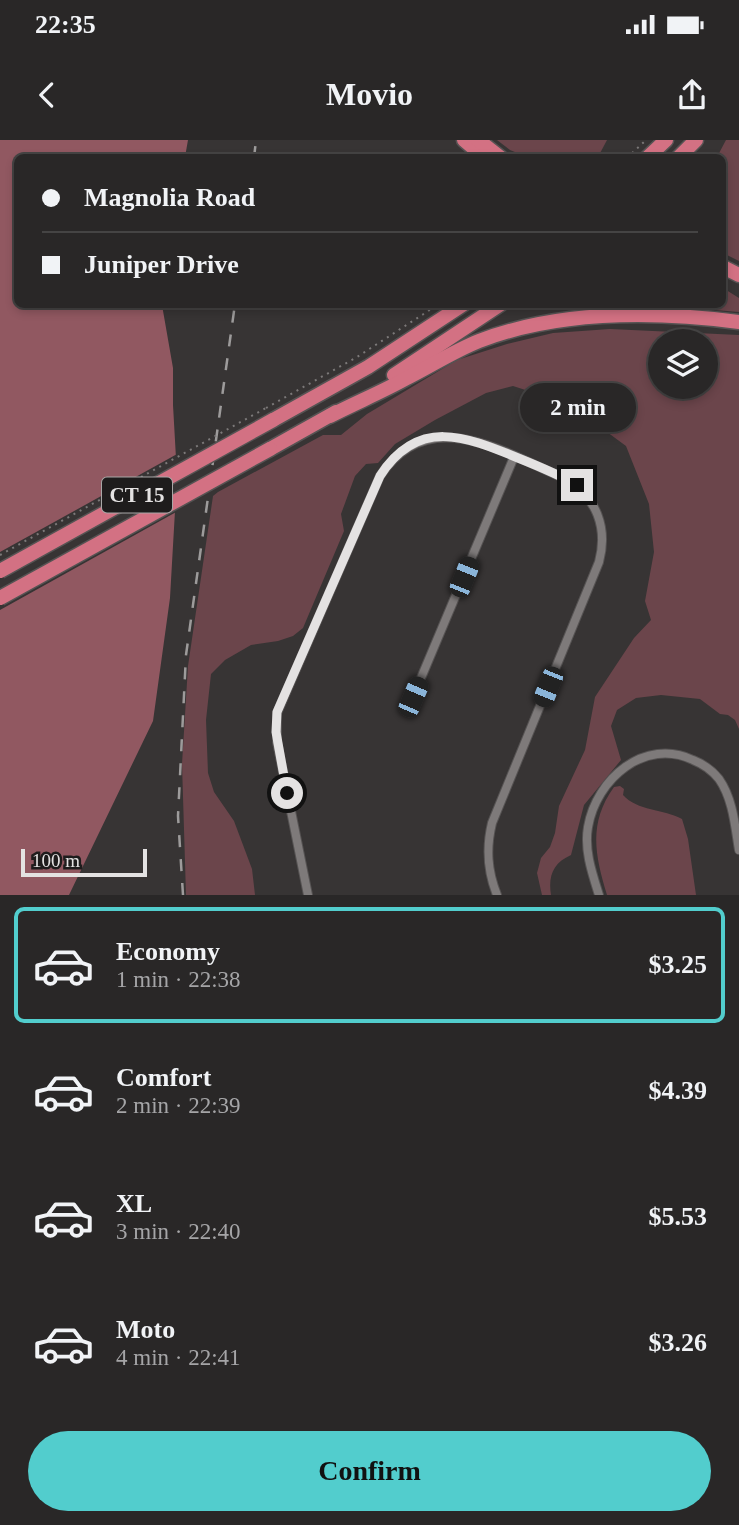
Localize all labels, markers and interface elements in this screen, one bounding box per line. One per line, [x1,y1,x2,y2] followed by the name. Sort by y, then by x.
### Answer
[35,10,96,39] text: 22:35
[28,76,66,114] icon: back
[326,76,413,112] text: Movio
[673,76,711,114] icon: share
[84,183,255,212] text: Magnolia Road
[84,250,239,279] text: Juniper Drive
[648,329,718,399] map controls
[648,329,718,399] button: layers
[519,384,635,432] callout: 2 min
[550,395,606,420] text: 2 min
[561,469,593,501] route end
[102,478,172,512] road number: CT 15
[447,554,482,600] car
[531,664,566,710] car
[396,674,431,720] car
[271,777,303,809] route start
[21,846,147,878] scale bar
[32,850,80,871] text: 100 m
[32,934,95,997] icon: car
[116,937,220,966] text: Economy
[649,950,707,979] text: $3.25
[116,967,241,992] text: 1 min · 22:38
[32,1060,95,1123] icon: car
[116,1063,211,1092] text: Comfort
[649,1076,707,1105] text: $4.39
[116,1093,241,1118] text: 2 min · 22:39
[32,1186,95,1249] icon: car
[116,1189,152,1218] text: XL
[649,1202,707,1231] text: $5.53
[116,1219,241,1244] text: 3 min · 22:40
[32,1312,95,1375] icon: car
[116,1315,175,1344] text: Moto
[649,1328,707,1357] text: $3.26
[116,1345,241,1370] text: 4 min · 22:41
[28,1431,711,1511] button: Confirm

